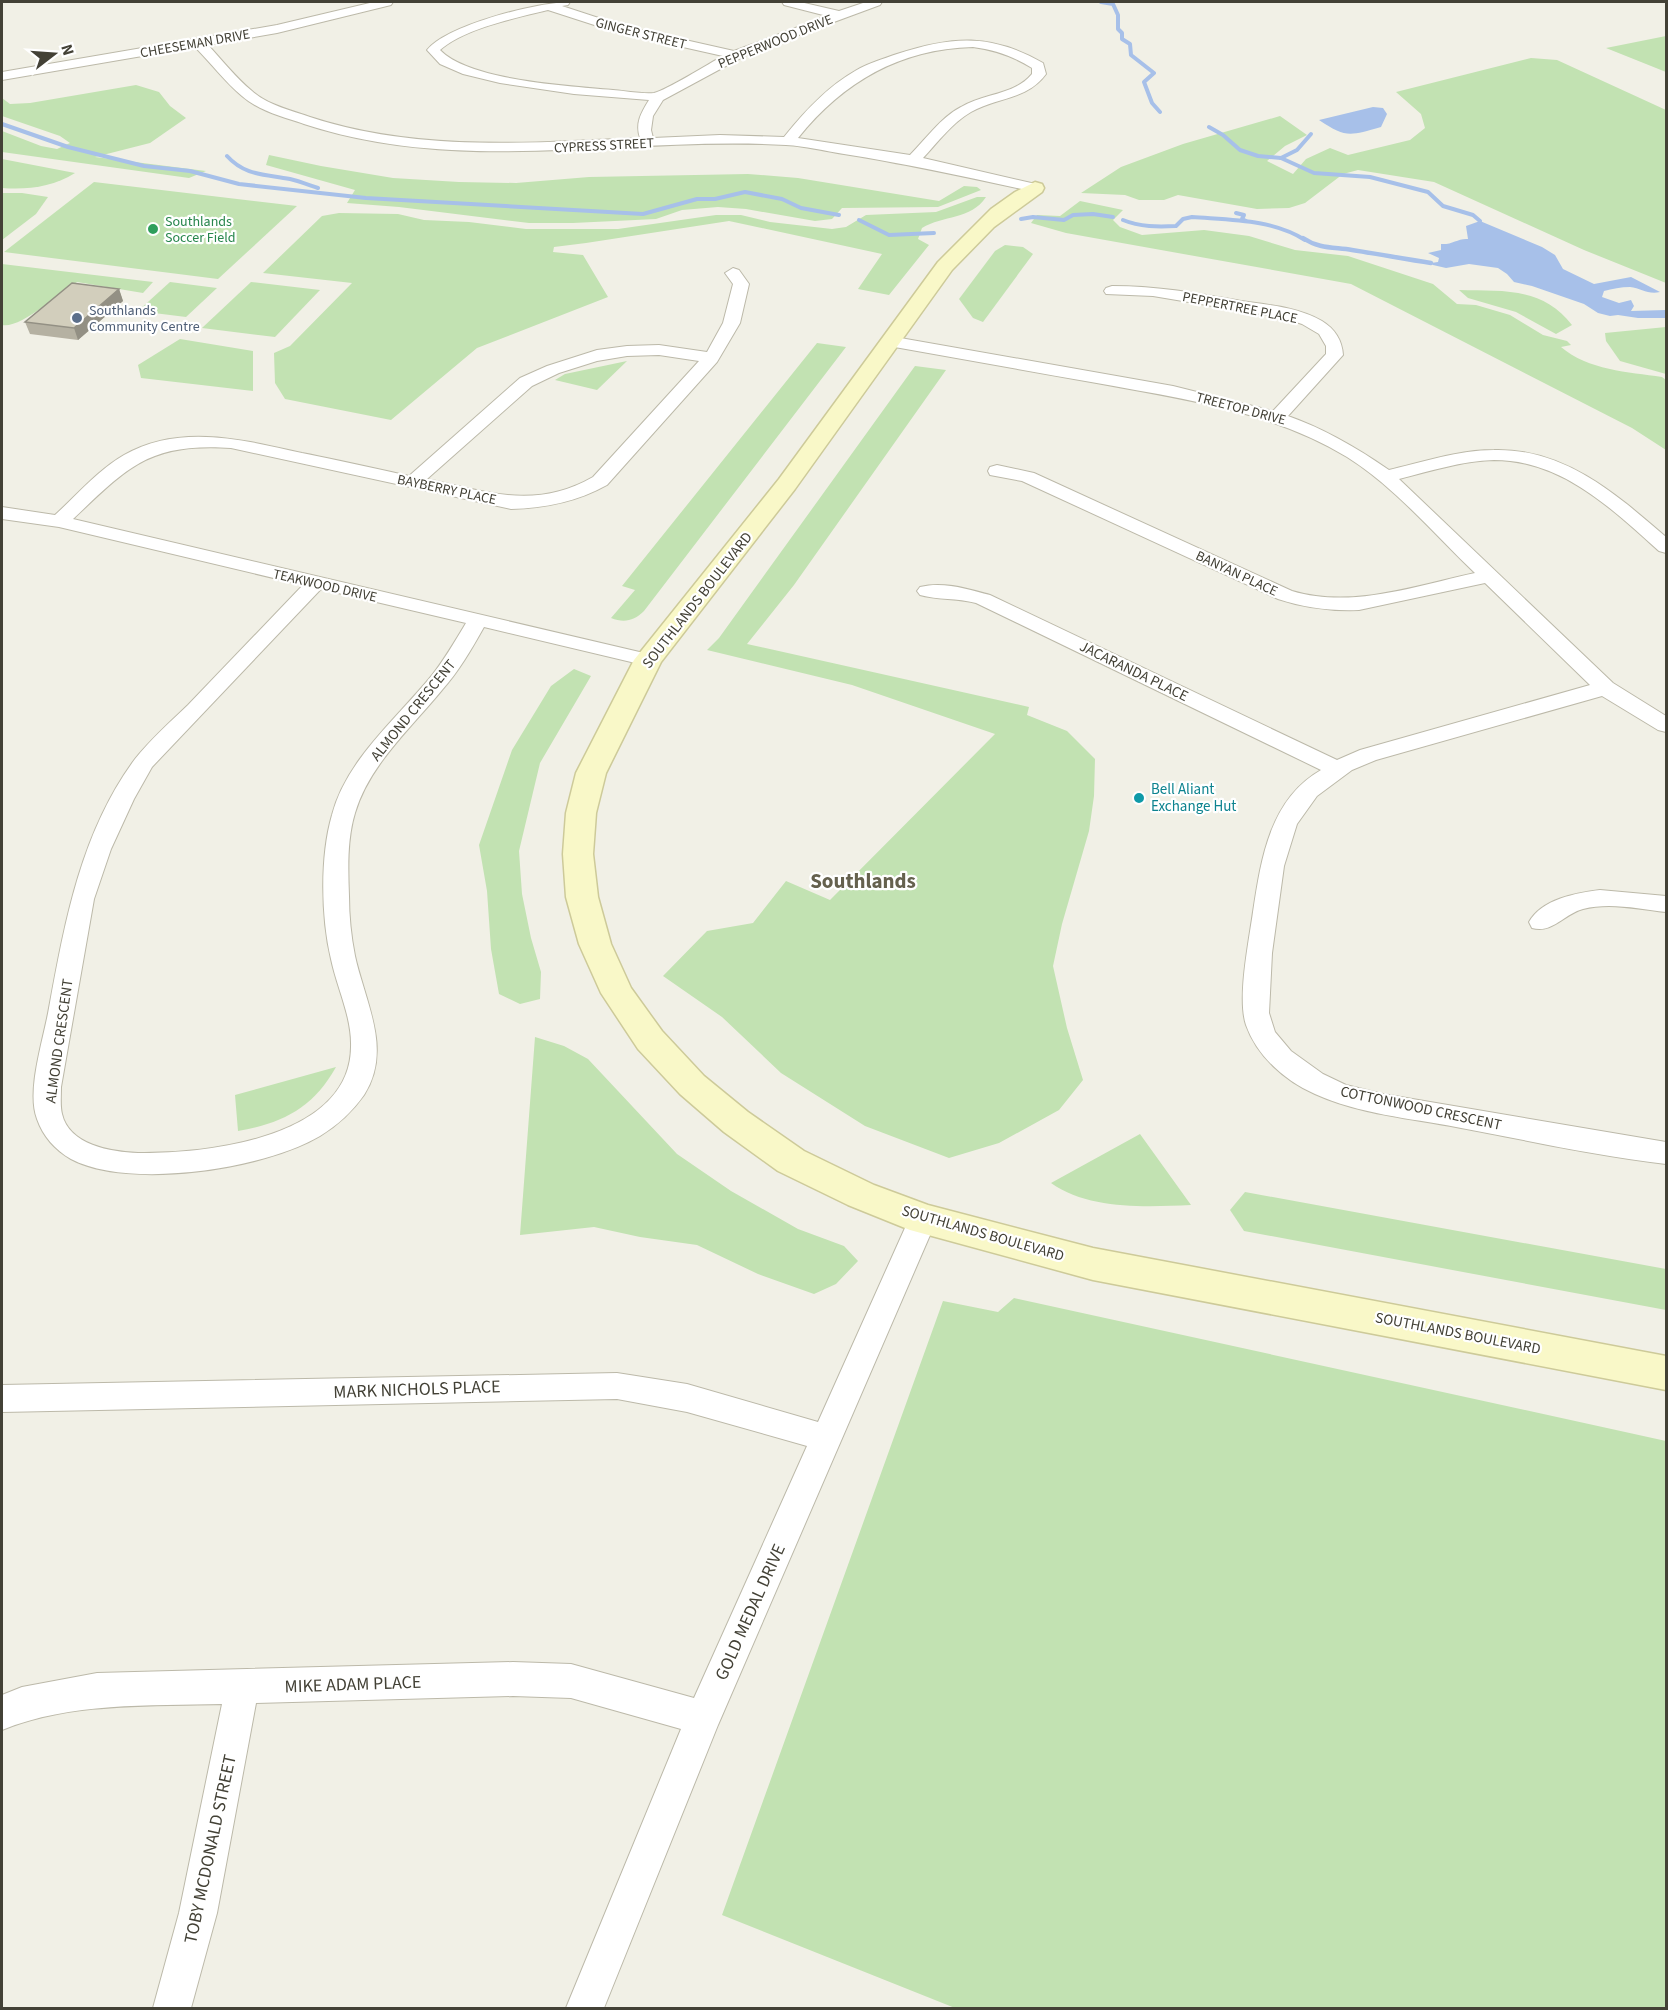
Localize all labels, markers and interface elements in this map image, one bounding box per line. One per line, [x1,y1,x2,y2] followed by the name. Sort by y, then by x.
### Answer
[715,10,836,74] street label: PEPPERWOOD DRIVE
[593,13,689,55] street label: GINGER STREET
[24,24,84,84] north arrow
[139,24,252,63] street label: CHEESEMAN DRIVE
[55,42,79,58] text: N
[553,133,655,159] street label: CYPRESS STREET
[165,212,236,248] place label: Southlands Soccer Field
[146,222,160,236] marker: Southlands Soccer Field
[1181,287,1299,329] street label: PEPPERTREE PLACE
[89,301,200,337] place label: Southlands Community Centre
[70,311,84,325] marker: Southlands Community Centre
[1194,387,1288,431] street label: TREETOP DRIVE
[395,470,498,510] street label: BAYBERRY PLACE
[637,528,757,673] street label: SOUTHLANDS BOULEVARD
[1192,546,1281,602] street label: BANYAN PLACE
[271,564,379,608] street label: TEAKWOOD DRIVE
[1076,636,1192,707] street label: JACARANDA PLACE
[366,655,461,766] street label: ALMOND CRESCENT
[1151,779,1236,817] place label: Bell Aliant Exchange Hut
[1132,791,1146,805] marker: Bell Aliant Exchange Hut
[810,866,916,896] district label: Southlands
[40,977,79,1105] street label: ALMOND CRESCENT
[1338,1081,1503,1136] street label: COTTONWOOD CRESCENT
[899,1200,1066,1267] street label: SOUTHLANDS BOULEVARD
[1373,1307,1542,1360] street label: SOUTHLANDS BOULEVARD
[333,1374,501,1405] street label: MARK NICHOLS PLACE
[709,1540,792,1684] street label: GOLD MEDAL DRIVE
[284,1670,422,1699] street label: MIKE ADAM PLACE
[178,1752,243,1946] street label: TOBY MCDONALD STREET

